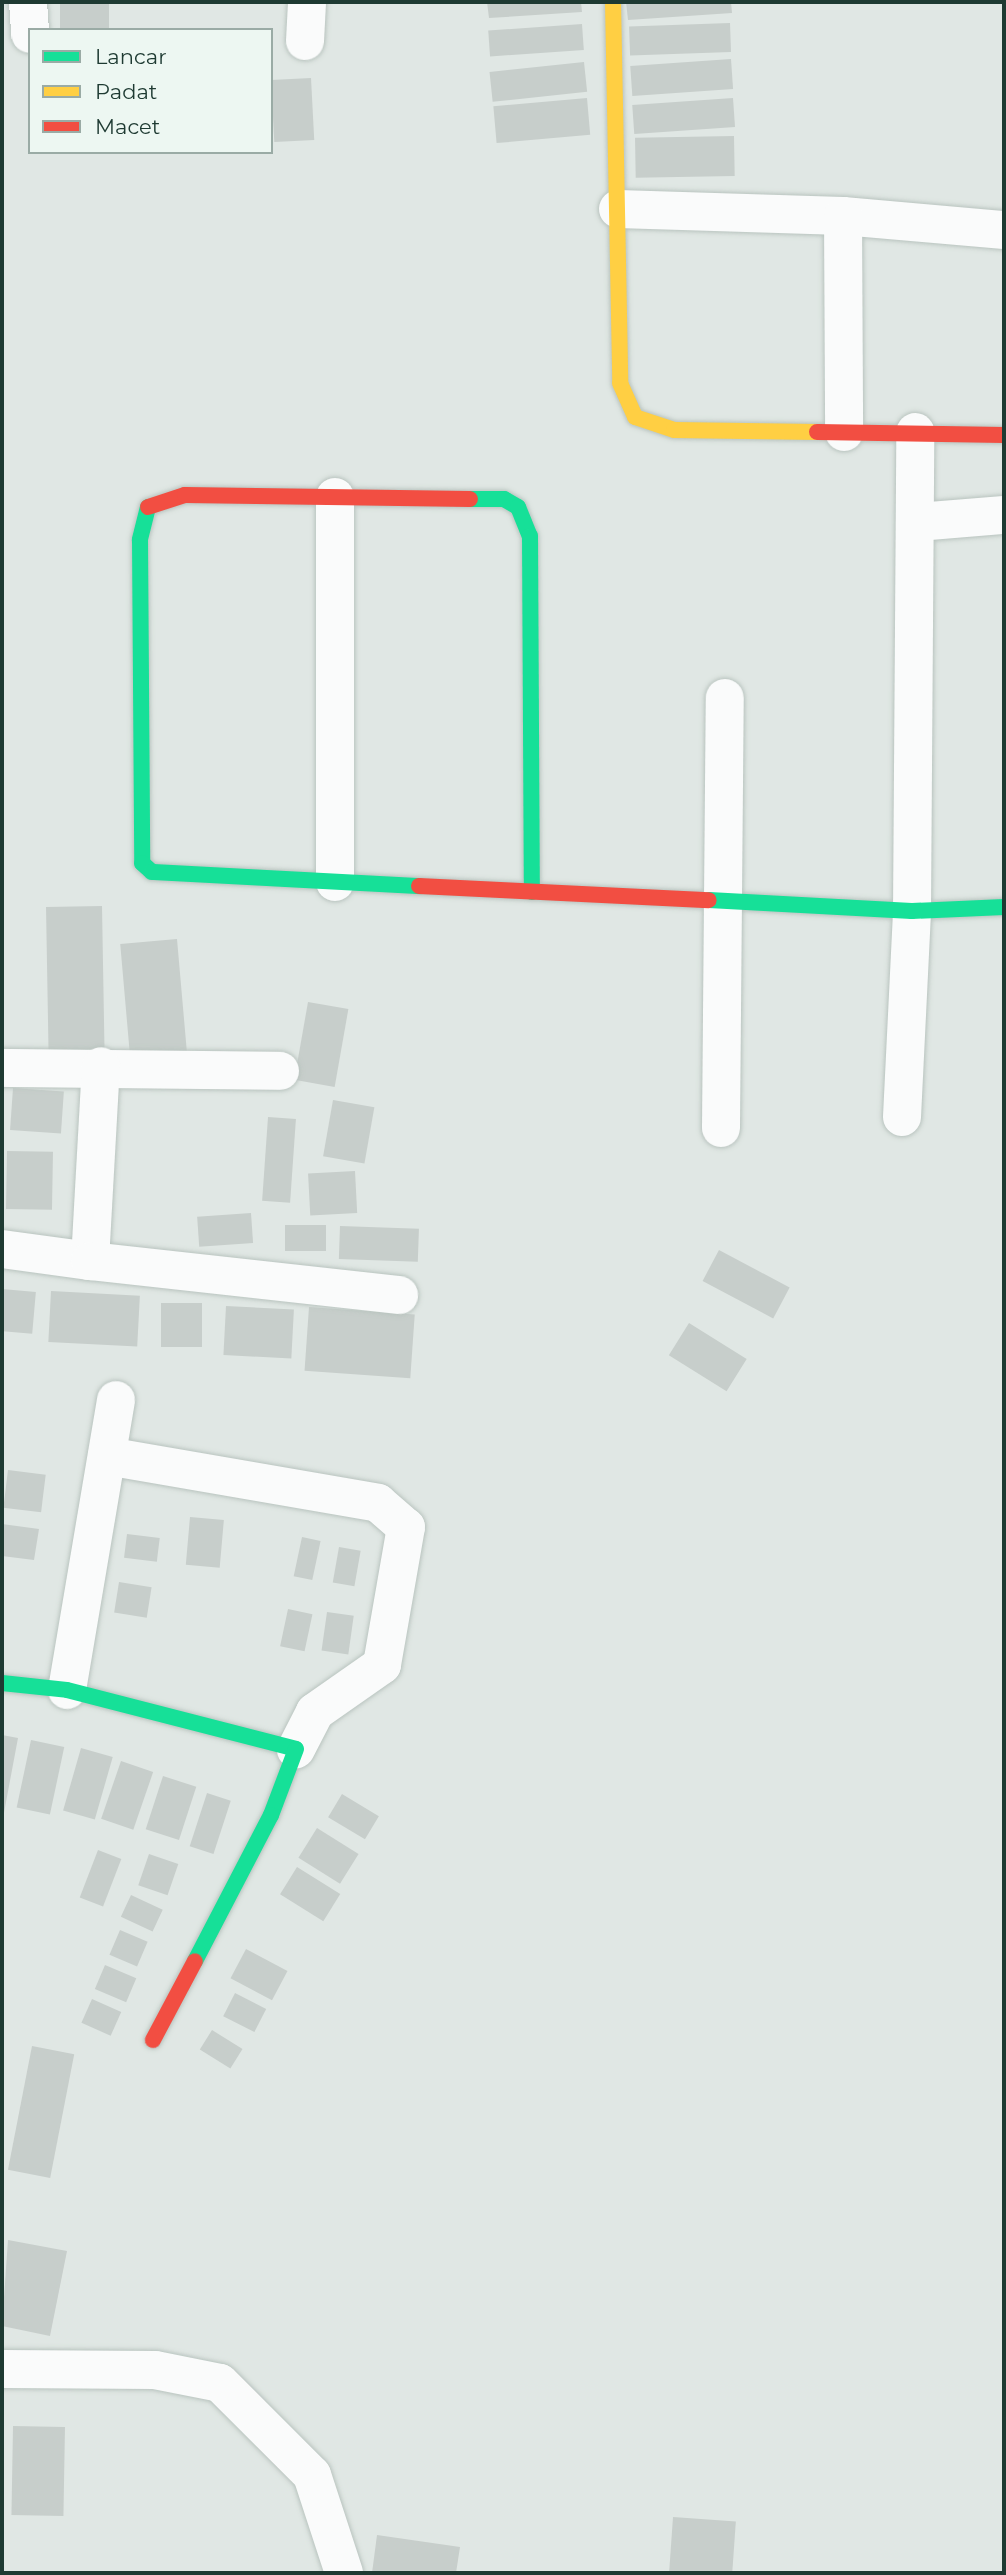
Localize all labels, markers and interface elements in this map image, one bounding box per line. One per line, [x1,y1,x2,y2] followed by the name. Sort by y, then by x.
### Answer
[28,28,273,154] legend
[95,44,167,69] text: Lancar
[95,79,157,104] text: Padat
[95,114,160,139] text: Macet

